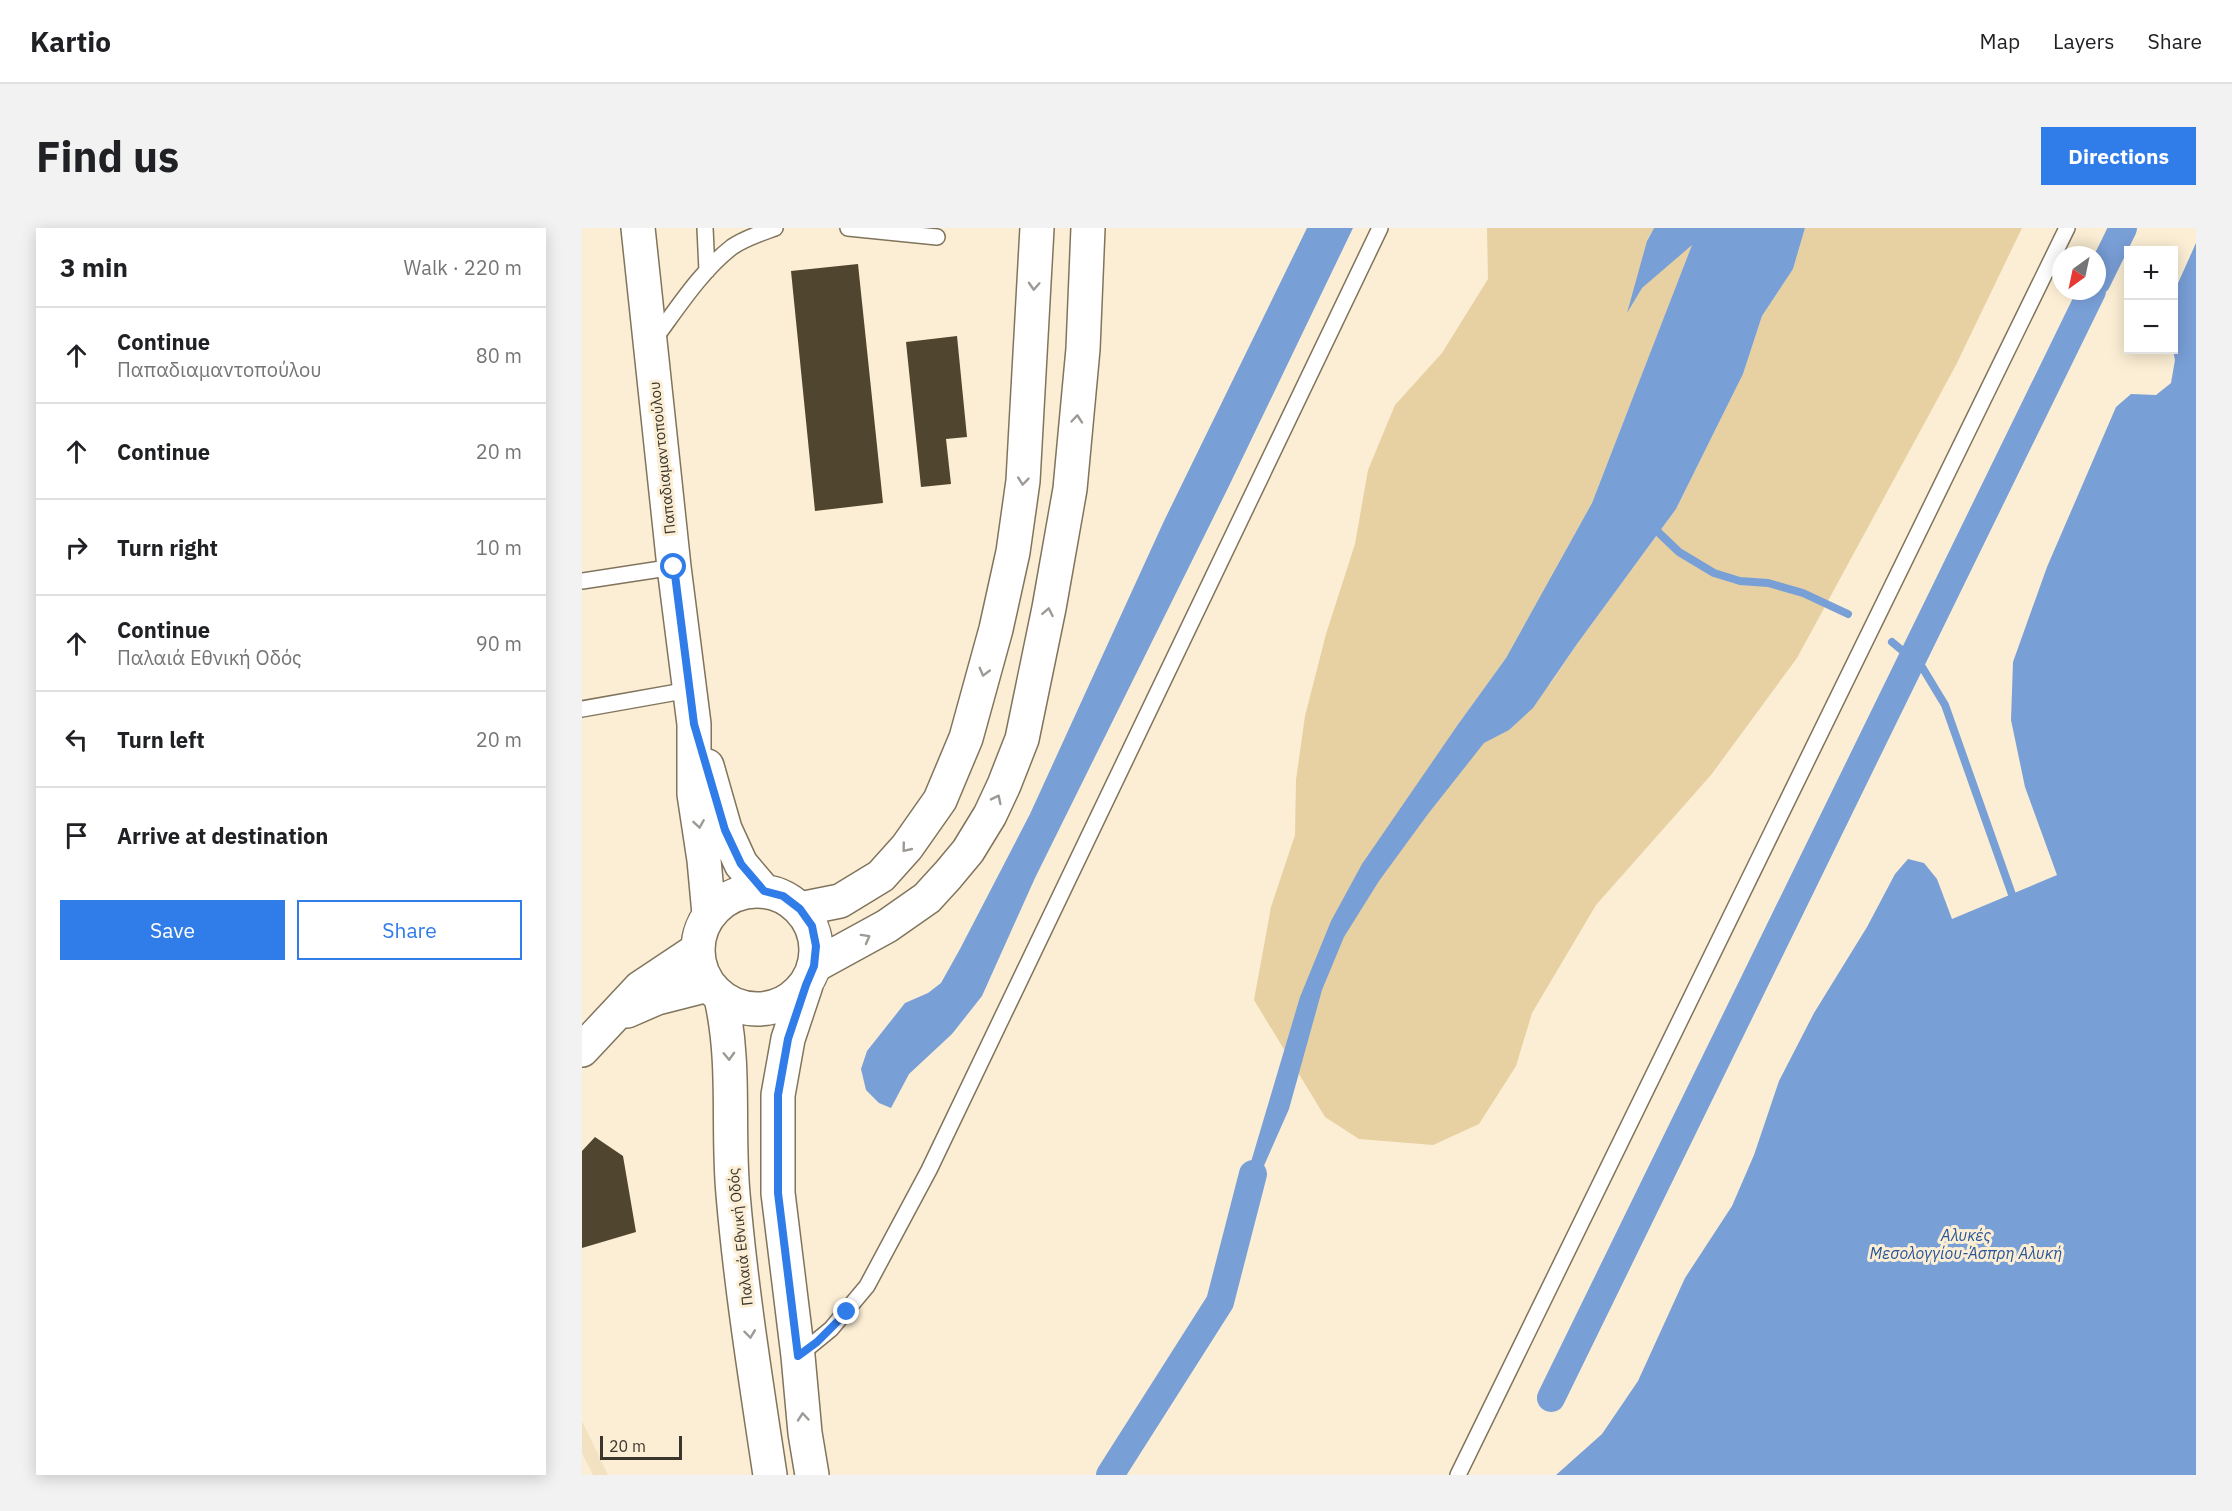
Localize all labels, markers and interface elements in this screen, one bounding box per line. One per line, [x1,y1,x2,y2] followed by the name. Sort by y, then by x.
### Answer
[30,23,111,60] text: Kartio
[1980,27,2020,55] text: Map
[2053,27,2115,55] text: Layers
[2148,27,2202,55] text: Share
[2041,127,2196,185] button: Directions
[36,129,179,184] text: Find us
[2052,246,2106,300] north arrow
[2124,246,2178,354] map controls
[2124,246,2178,300] button: +
[60,250,128,284] text: 3 min
[404,254,522,281] text: Walk · 220 m
[1028,282,1041,291] one-way arrow
[2124,300,2178,354] button: −
[117,327,210,356] text: Continue
[60,339,93,372] icon: ahead
[476,342,522,369] text: 80 m
[117,356,322,383] text: Παπαδιαμαντοπούλου
[645,381,679,535] street label: Παπαδιαμαντοπούλου
[1070,415,1083,424] one-way arrow
[60,435,93,468] icon: ahead
[117,437,210,466] text: Continue
[476,438,522,465] text: 20 m
[1017,477,1030,486] one-way arrow
[60,531,93,564] icon: right
[117,533,218,562] text: Turn right
[476,534,522,561] text: 10 m
[660,553,686,579] route start
[1041,607,1054,617] one-way arrow
[117,615,210,644] text: Continue
[60,627,93,660] icon: ahead
[476,630,522,657] text: 90 m
[117,644,302,671] text: Παλαιά Εθνική Οδός
[979,666,991,677] one-way arrow
[60,723,93,756] icon: left
[117,725,205,754] text: Turn left
[476,726,522,753] text: 20 m
[990,795,1002,806] one-way arrow
[60,819,93,852] icon: arrive
[692,820,704,829] one-way arrow
[117,821,328,850] text: Arrive at destination
[902,841,913,852] one-way arrow
[60,900,285,960] button: Save
[297,900,522,960] button: Share
[860,934,870,945] one-way arrow
[723,1051,735,1060] one-way arrow
[723,1167,757,1307] street label: Παλαιά Εθνική Οδός
[1870,1225,2062,1263] water label: Αλυκές Μεσολογγίου-Άσπρη Αλυκή
[833,1298,859,1324] route end
[743,1329,756,1338] one-way arrow
[797,1413,810,1422] one-way arrow
[600,1433,682,1460] scale bar
[609,1436,646,1456] text: 20 m

